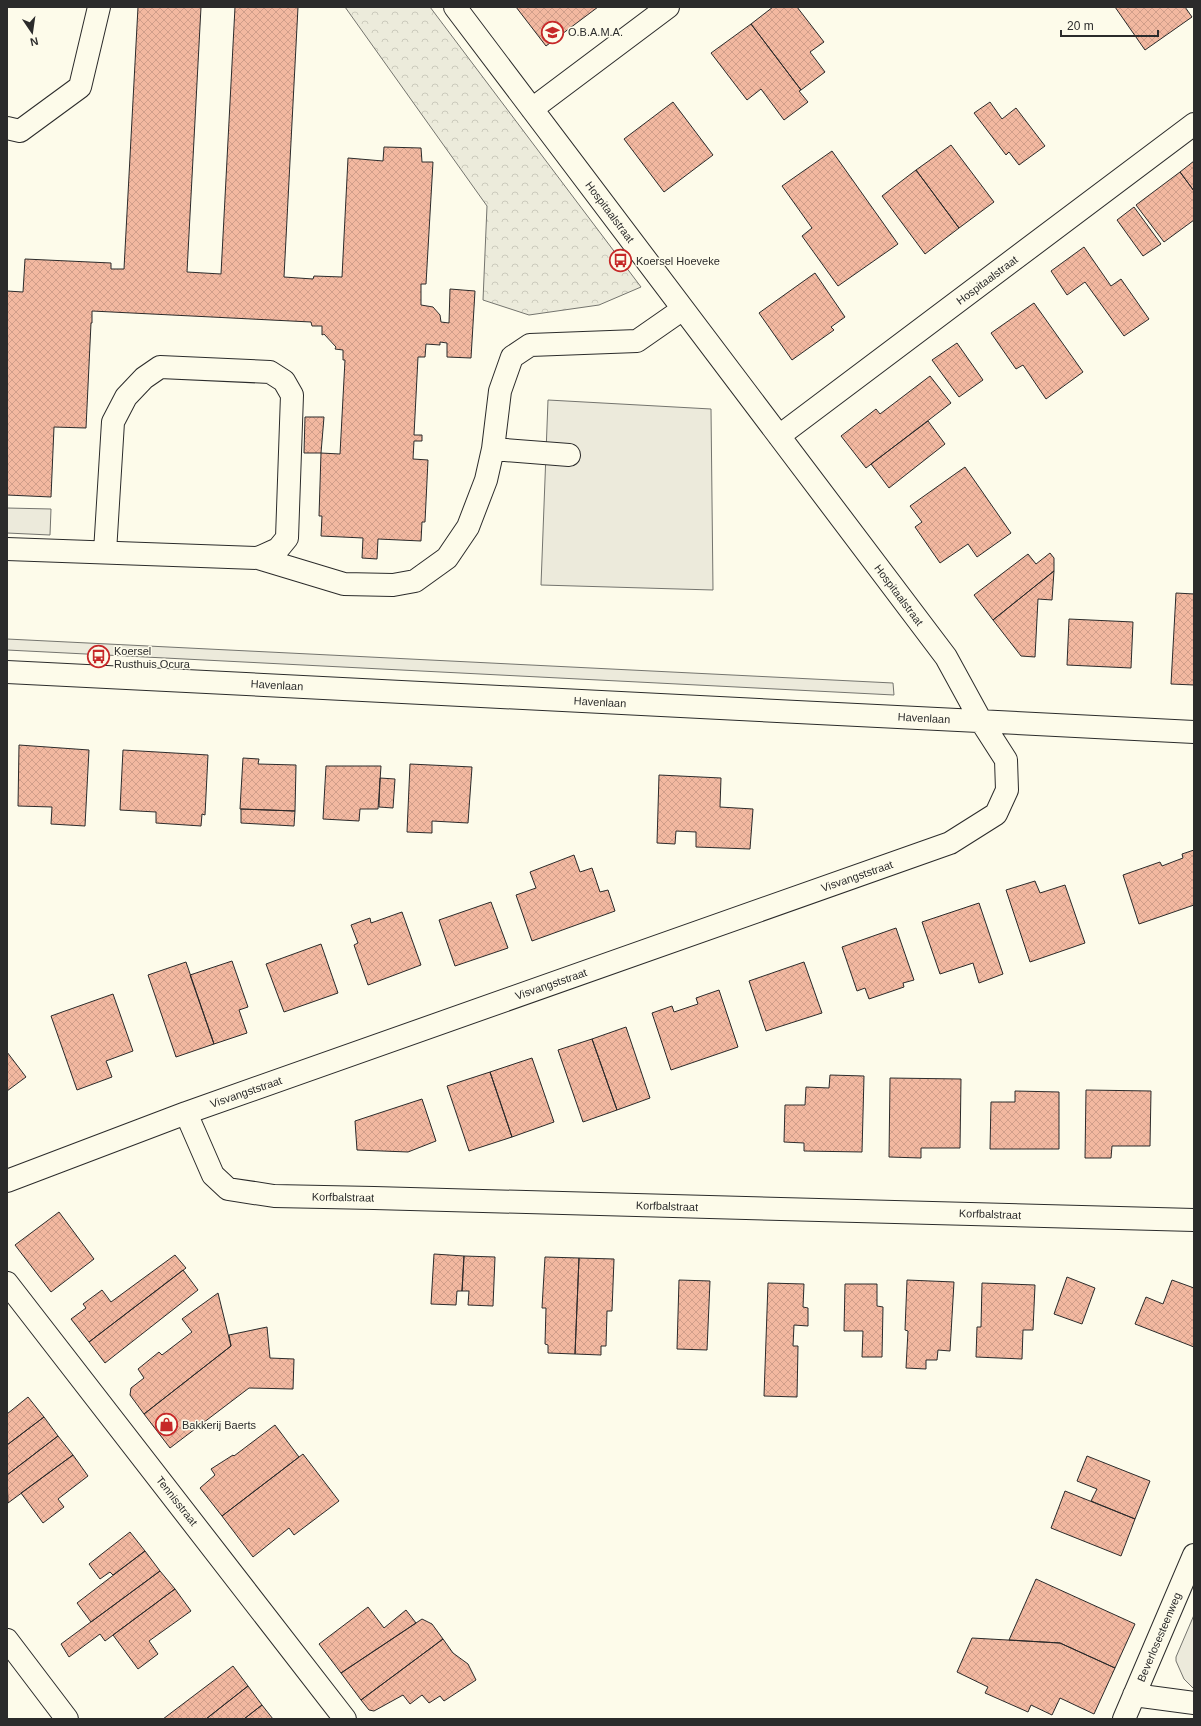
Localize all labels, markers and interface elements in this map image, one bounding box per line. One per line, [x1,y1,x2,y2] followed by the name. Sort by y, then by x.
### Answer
[12,12,52,52] north arrow
[1061,12,1158,38] scale bar
[539,19,565,45] school or university icon: O.B.A.M.A.
[1067,19,1094,33] text: 20 m
[568,26,623,38] place label: O.B.A.M.A.
[29,35,39,48] text: N
[583,179,637,245] street label: Hospitaalstraat
[608,248,634,274] bus stop icon: Koersel Hoeveke
[954,253,1020,307] street label: Hospitaalstraat
[636,255,720,267] place label: Koersel Hoeveke
[872,562,926,628] street label: Hospitaalstraat
[86,644,112,670] bus stop icon: Koersel Rusthuis Ocura
[114,645,191,670] place label: Koersel Rusthuis Ocura
[250,678,304,692] street label: Havenlaan
[573,695,627,709] street label: Havenlaan
[897,711,951,725] street label: Havenlaan
[820,858,894,894] street label: Visvangststraat
[514,966,588,1002] street label: Visvangststraat
[209,1074,283,1110] street label: Visvangststraat
[312,1190,374,1204] street label: Korfbalstraat
[636,1199,698,1213] street label: Korfbalstraat
[959,1207,1021,1221] street label: Korfbalstraat
[153,1412,179,1438] shop icon: Bakkerij Baerts
[182,1419,256,1431] place label: Bakkerij Baerts
[154,1474,200,1528] street label: Tennisstraat
[1135,1590,1183,1684] street label: Beverlosesteenweg

